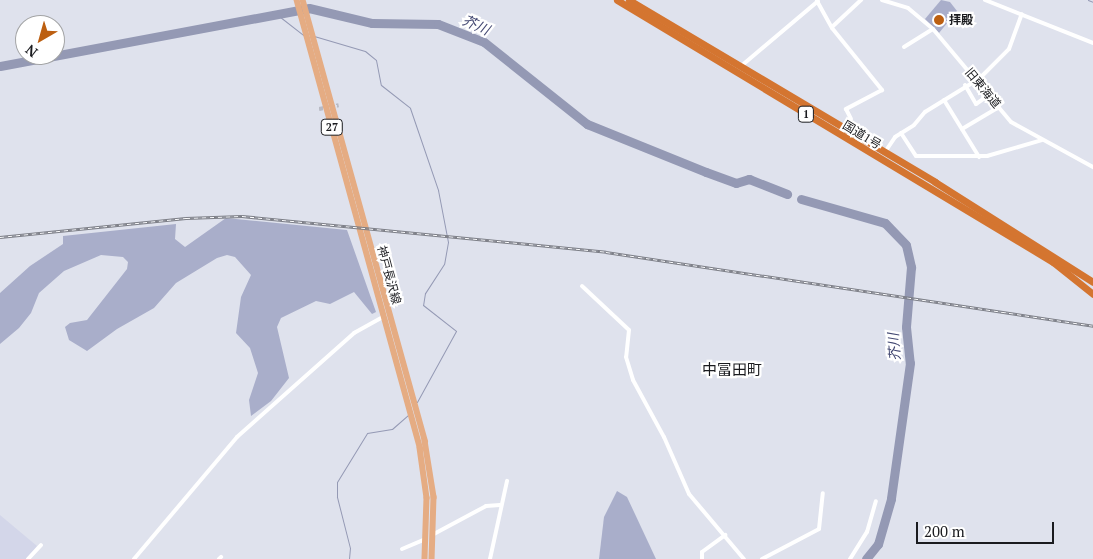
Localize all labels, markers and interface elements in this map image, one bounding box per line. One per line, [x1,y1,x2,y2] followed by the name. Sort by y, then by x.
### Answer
[460,12,492,38] water label: 芥川
[949,13,973,27] place label: 拝殿
[933,14,945,26] marker: 拝殿
[15,15,65,65] north arrow
[21,41,41,62] text: N
[962,65,1004,111] street label: 旧東海道
[797,106,815,122] road number: 1
[321,118,343,136] road number: 27
[840,118,884,152] street label: 国道1号
[374,244,404,306] street label: 神戸長沢線
[885,332,903,362] water label: 芥川
[702,361,762,379] district label: 中冨田町
[918,512,1056,544] scale bar
[924,521,965,541] text: 200 m

